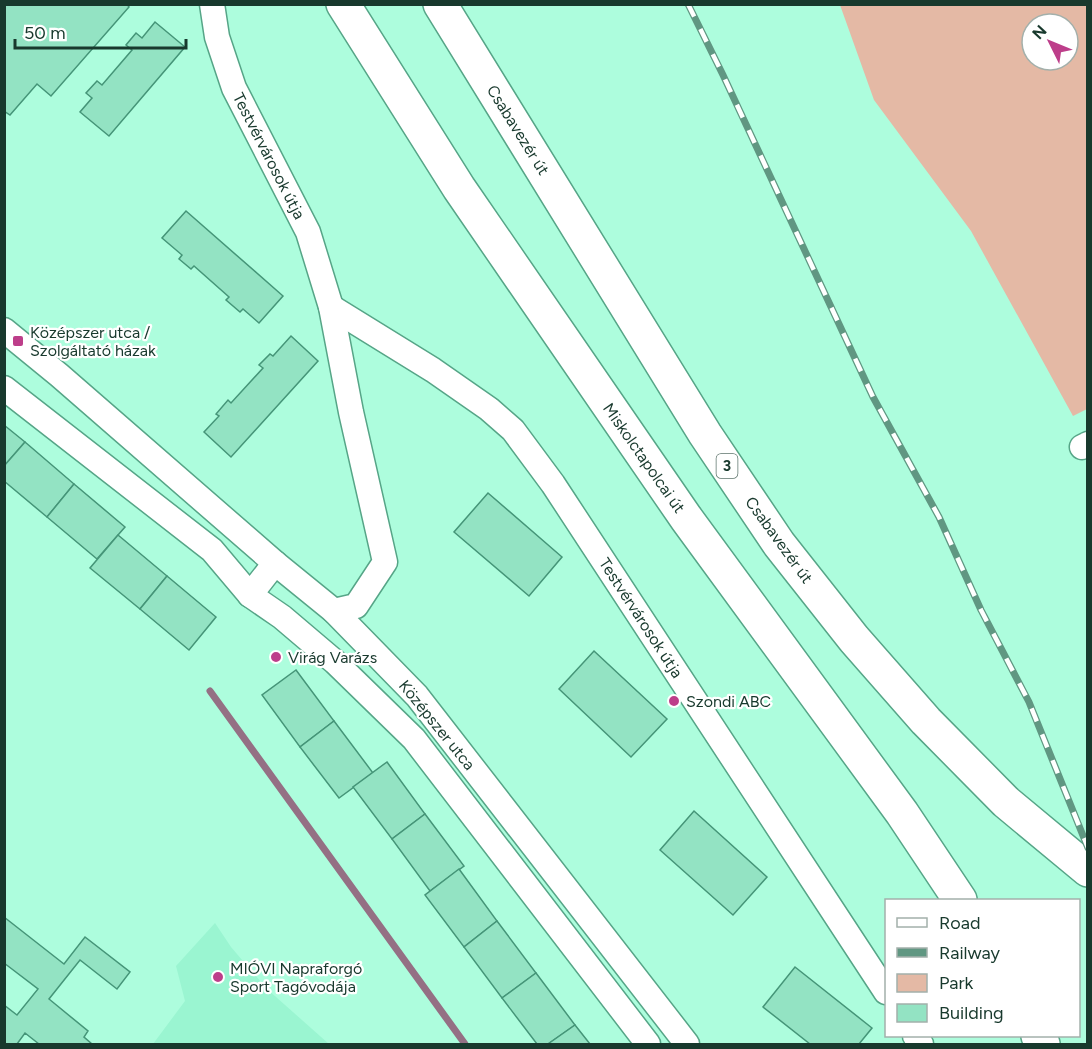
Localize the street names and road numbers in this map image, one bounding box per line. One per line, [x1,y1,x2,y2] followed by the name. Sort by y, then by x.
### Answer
[483,82,553,178] street label: Csabavezér út
[229,90,309,222] street label: Testvérvárosok útja
[599,399,689,517] street label: Miskolctapolcai út
[716,454,738,478] road number: 3
[741,493,817,587] street label: Csabavezér út
[595,554,687,682] street label: Testvérvárosok útja
[395,676,479,774] street label: Középszer utca

